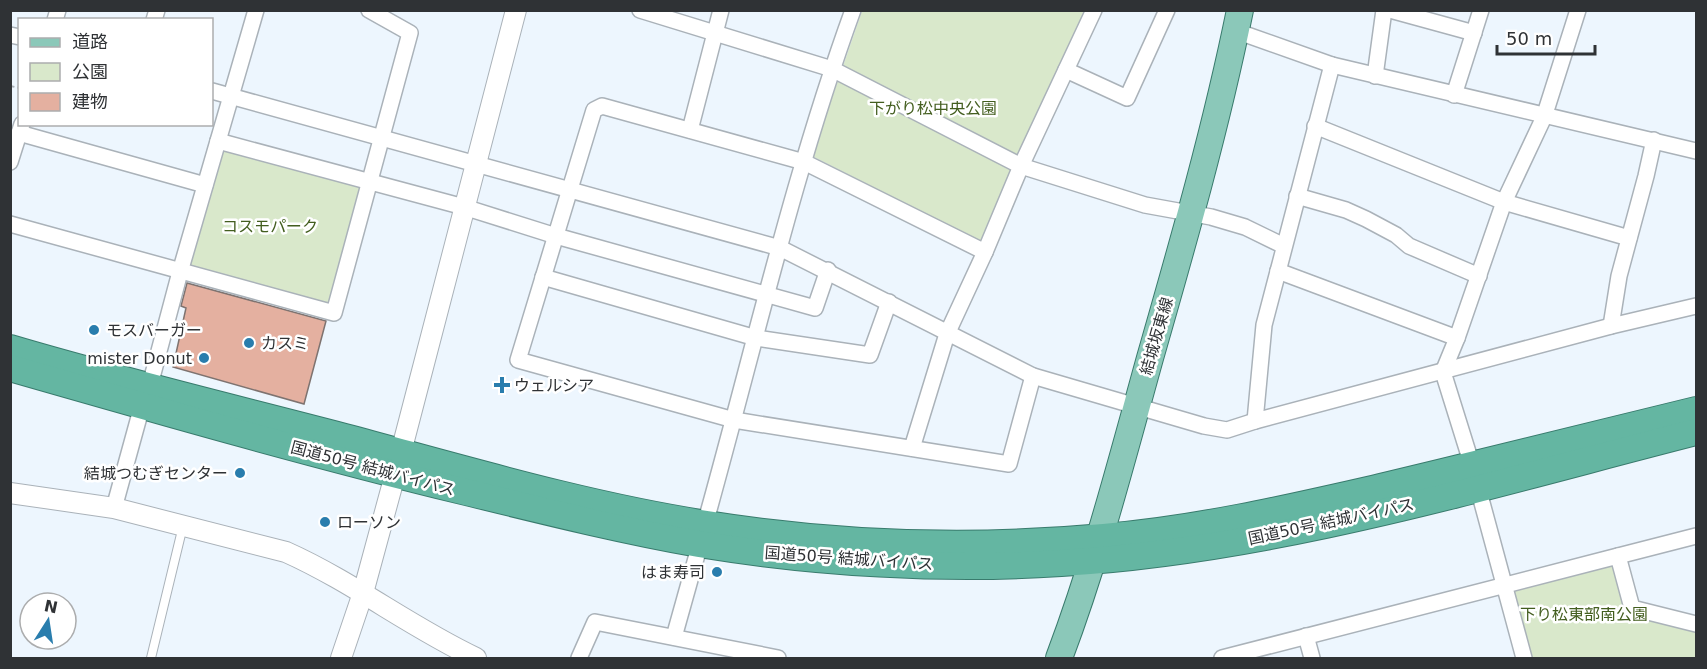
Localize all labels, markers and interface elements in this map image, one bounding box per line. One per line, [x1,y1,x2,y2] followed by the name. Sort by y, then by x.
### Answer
[18,18,213,126] legend
[1497,18,1594,56] scale bar
[1506,28,1552,49] text: 50 m
[72,31,108,52] text: 道路
[72,61,108,82] text: 公園
[72,91,108,112] text: 建物
[869,99,997,118] park label: 下がり松中央公園
[222,217,318,236] park label: コスモパーク
[1136,295,1177,377] street label: 結城坂東線
[106,321,202,340] place label: モスバーガー
[87,323,101,337] marker: モスバーガー
[261,334,309,353] place label: カスミ
[242,336,256,350] marker: カスミ
[87,349,192,368] place label: mister Donut
[197,351,211,365] marker: mister Donut
[514,376,594,395] place label: ウェルシア
[495,378,509,392] marker: ウェルシア
[289,437,457,500] street label: 国道50号 結城バイパス
[84,464,228,483] place label: 結城つむぎセンター
[233,466,247,480] marker: 結城つむぎセンター
[1246,495,1416,548] street label: 国道50号 結城バイパス
[337,513,401,532] place label: ローソン
[318,515,332,529] marker: ローソン
[764,543,934,574] street label: 国道50号 結城バイパス
[641,563,705,582] place label: はま寿司
[710,565,724,579] marker: はま寿司
[18,591,78,651] north arrow
[42,596,60,618] text: N
[1520,605,1648,624] park label: 下り松東部南公園

